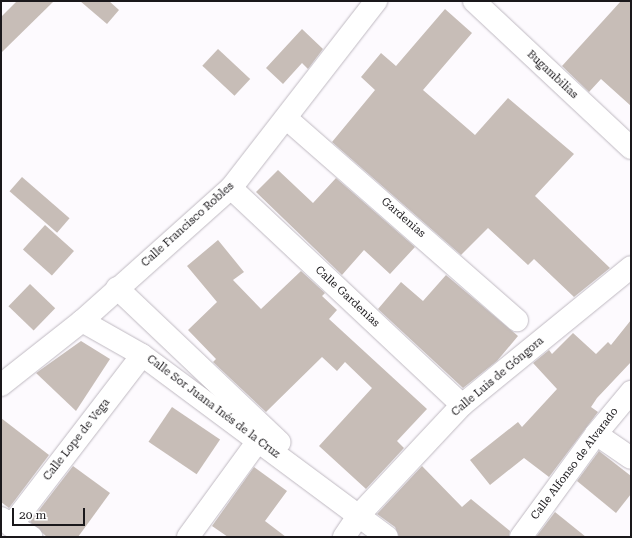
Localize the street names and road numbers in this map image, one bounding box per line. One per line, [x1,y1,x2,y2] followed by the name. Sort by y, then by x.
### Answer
[524,48,580,102] street label: Bugambilias
[139,180,237,270] street label: Calle Francisco Robles
[378,195,428,241] street label: Gardenias
[312,264,382,330] street label: Calle Gardenias
[449,335,547,419] street label: Calle Luis de Góngora
[144,353,282,461] street label: Calle Sor Juana Inés de la Cruz
[41,397,113,483] street label: Calle Lope de Vega
[529,405,621,523] street label: Calle Alfonso de Alvarado

